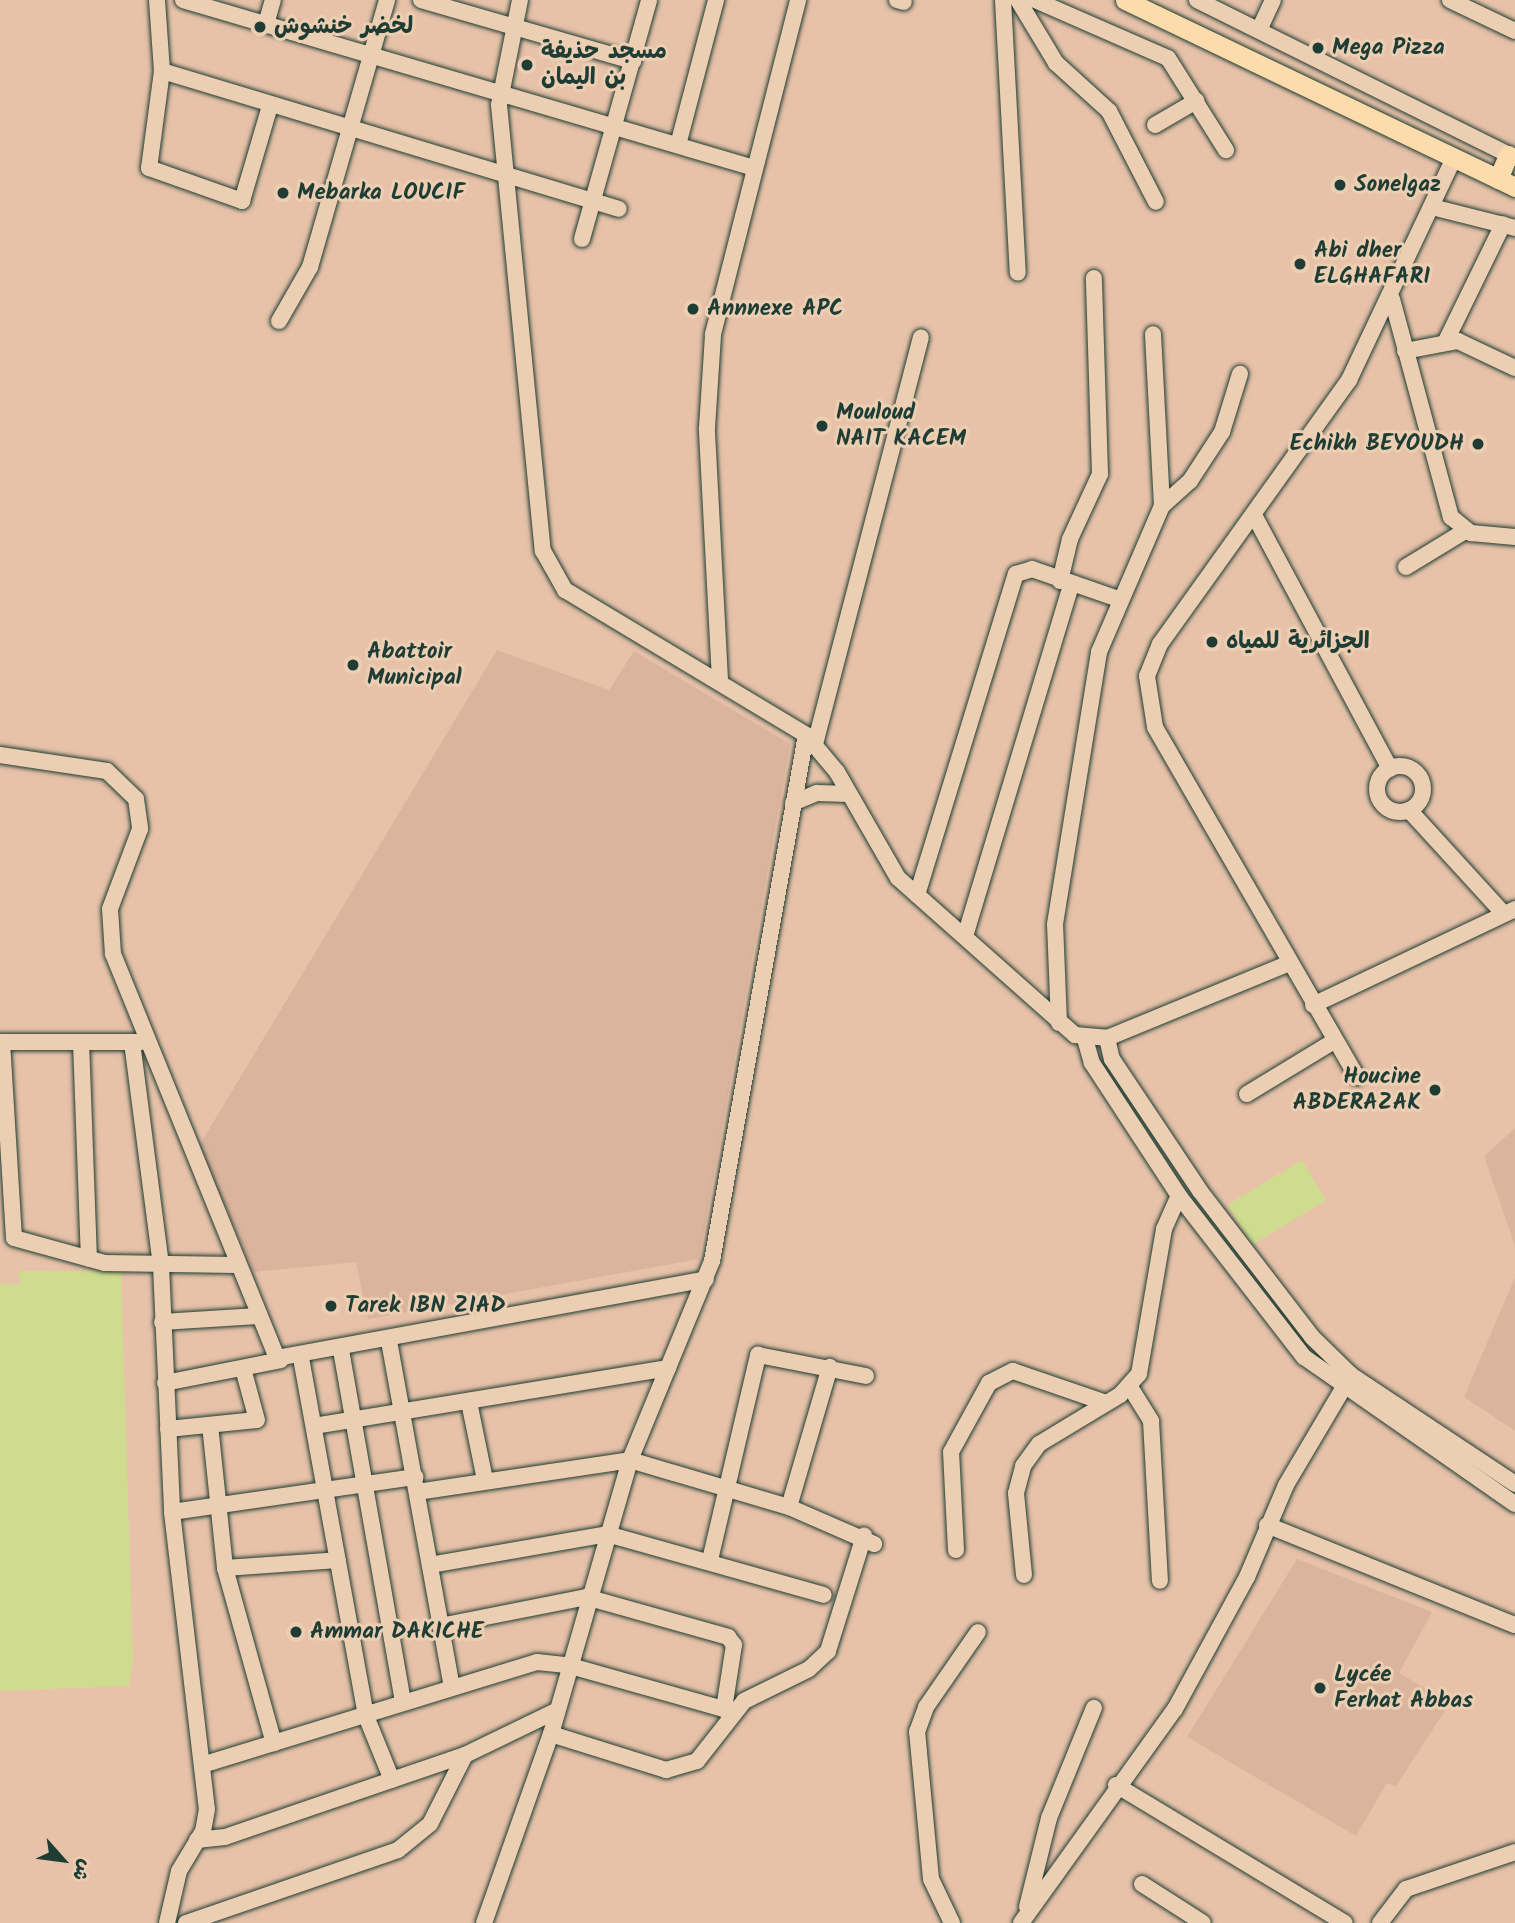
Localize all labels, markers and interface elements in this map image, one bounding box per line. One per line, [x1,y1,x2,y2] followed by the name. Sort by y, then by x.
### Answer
[274,13,413,41] place label: لخضر خنشوش
[252,19,268,35] marker: لخضر خنشوش
[1332,34,1445,62] place label: Mega Pizza
[541,38,667,92] place label: مسجد حذيفة بن اليمان
[1310,40,1326,56] marker: Mega Pizza
[519,57,535,73] marker: مسجد حذيفة بن اليمان
[1354,171,1441,199] place label: Sonelgaz
[1332,177,1348,193] marker: Sonelgaz
[297,179,465,207] place label: Mebarka LOUCIF
[275,185,291,201] marker: Mebarka LOUCIF
[1314,237,1430,291] place label: Abi dher ELGHAFARI
[1292,256,1308,272] marker: Abi dher ELGHAFARI
[707,295,843,323] place label: Annnexe APC
[685,301,701,317] marker: Annnexe APC
[836,399,966,453] place label: Mouloud NAIT KACEM
[814,418,830,434] marker: Mouloud NAIT KACEM
[1290,430,1464,458] place label: Echikh BEYOUDH
[1470,436,1486,452] marker: Echikh BEYOUDH
[1226,628,1370,656] place label: الجزائرية للمياه
[1204,634,1220,650] marker: الجزائرية للمياه
[367,638,462,692] place label: Abattoir Municipal
[345,657,361,673] marker: Abattoir Municipal
[1293,1063,1421,1117] place label: Houcine ABDERAZAK
[1427,1082,1443,1098] marker: Houcine ABDERAZAK
[345,1292,506,1320] place label: Tarek IBN ZIAD
[323,1298,339,1314] marker: Tarek IBN ZIAD
[310,1618,484,1646] place label: Ammar DAKICHE
[288,1624,304,1640] marker: Ammar DAKICHE
[1334,1661,1473,1715] place label: Lycée Ferhat Abbas
[1312,1680,1328,1696] marker: Lycée Ferhat Abbas
[28,1825,98,1895] north arrow
[63,1854,100,1886] text: ش

